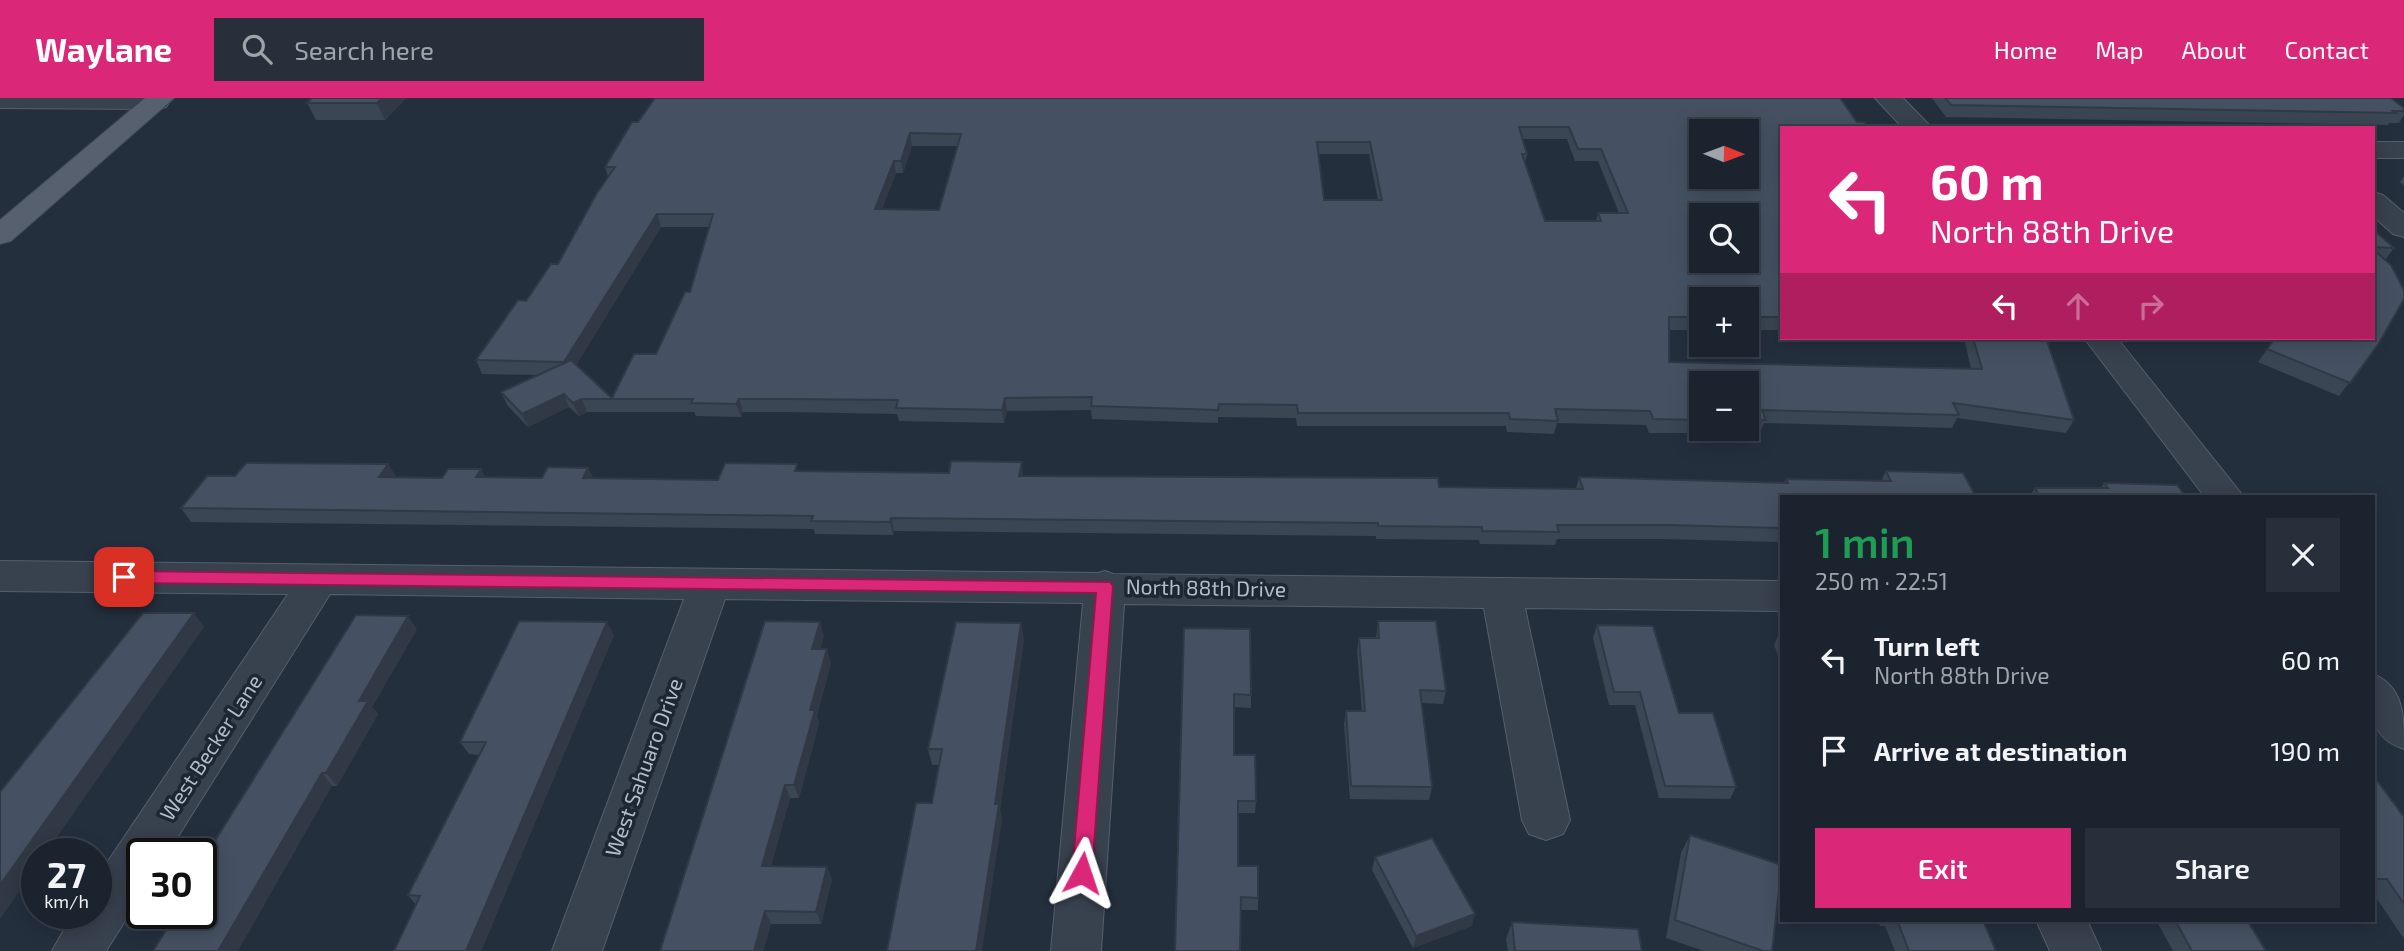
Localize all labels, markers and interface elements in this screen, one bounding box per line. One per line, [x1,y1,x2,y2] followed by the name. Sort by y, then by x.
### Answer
[214,18,704,81] search box
[35,29,172,69] text: Waylane
[238,30,276,68] icon: search
[294,34,434,65] text: Search here
[1994,35,2057,64] text: Home
[2095,35,2143,64] text: Map
[2181,35,2247,64] text: About
[2285,35,2369,64] text: Contact
[1689,119,1759,189] north arrow
[1689,119,1759,441] map controls
[1930,151,2044,210] text: 60 m
[1815,154,1906,245] icon: left
[1689,203,1759,273] button: search
[1930,211,2174,249] text: North 88th Drive
[1689,287,1759,357] button: +
[1986,287,2024,325] icon: left
[2059,287,2097,325] icon: ahead
[2132,287,2170,325] icon: right
[1689,371,1759,441] button: −
[1815,516,1915,566] text: 1 min
[2266,518,2340,592] button: close
[94,547,154,607] pin
[105,558,143,596] icon: arrive
[1815,567,1948,595] text: 250 m · 22:51
[1126,573,1286,601] street label: North 88th Drive
[1874,630,1980,661] text: Turn left
[1815,641,1853,679] icon: left
[2281,644,2340,675] text: 60 m
[1874,661,2050,689] text: North 88th Drive
[154,669,266,825] street label: West Becker Lane
[599,674,687,860] street label: West Sahuaro Drive
[1815,732,1853,770] icon: arrive
[1874,735,2127,766] text: Arrive at destination
[2271,735,2340,766] text: 190 m
[1815,828,2071,908] button: Exit
[2085,828,2340,908] button: Share
[1045,836,1119,910] position arrow
[126,838,217,929] speed limit sign: 30
[47,853,86,895] text: 27
[44,890,89,912] text: km/h

